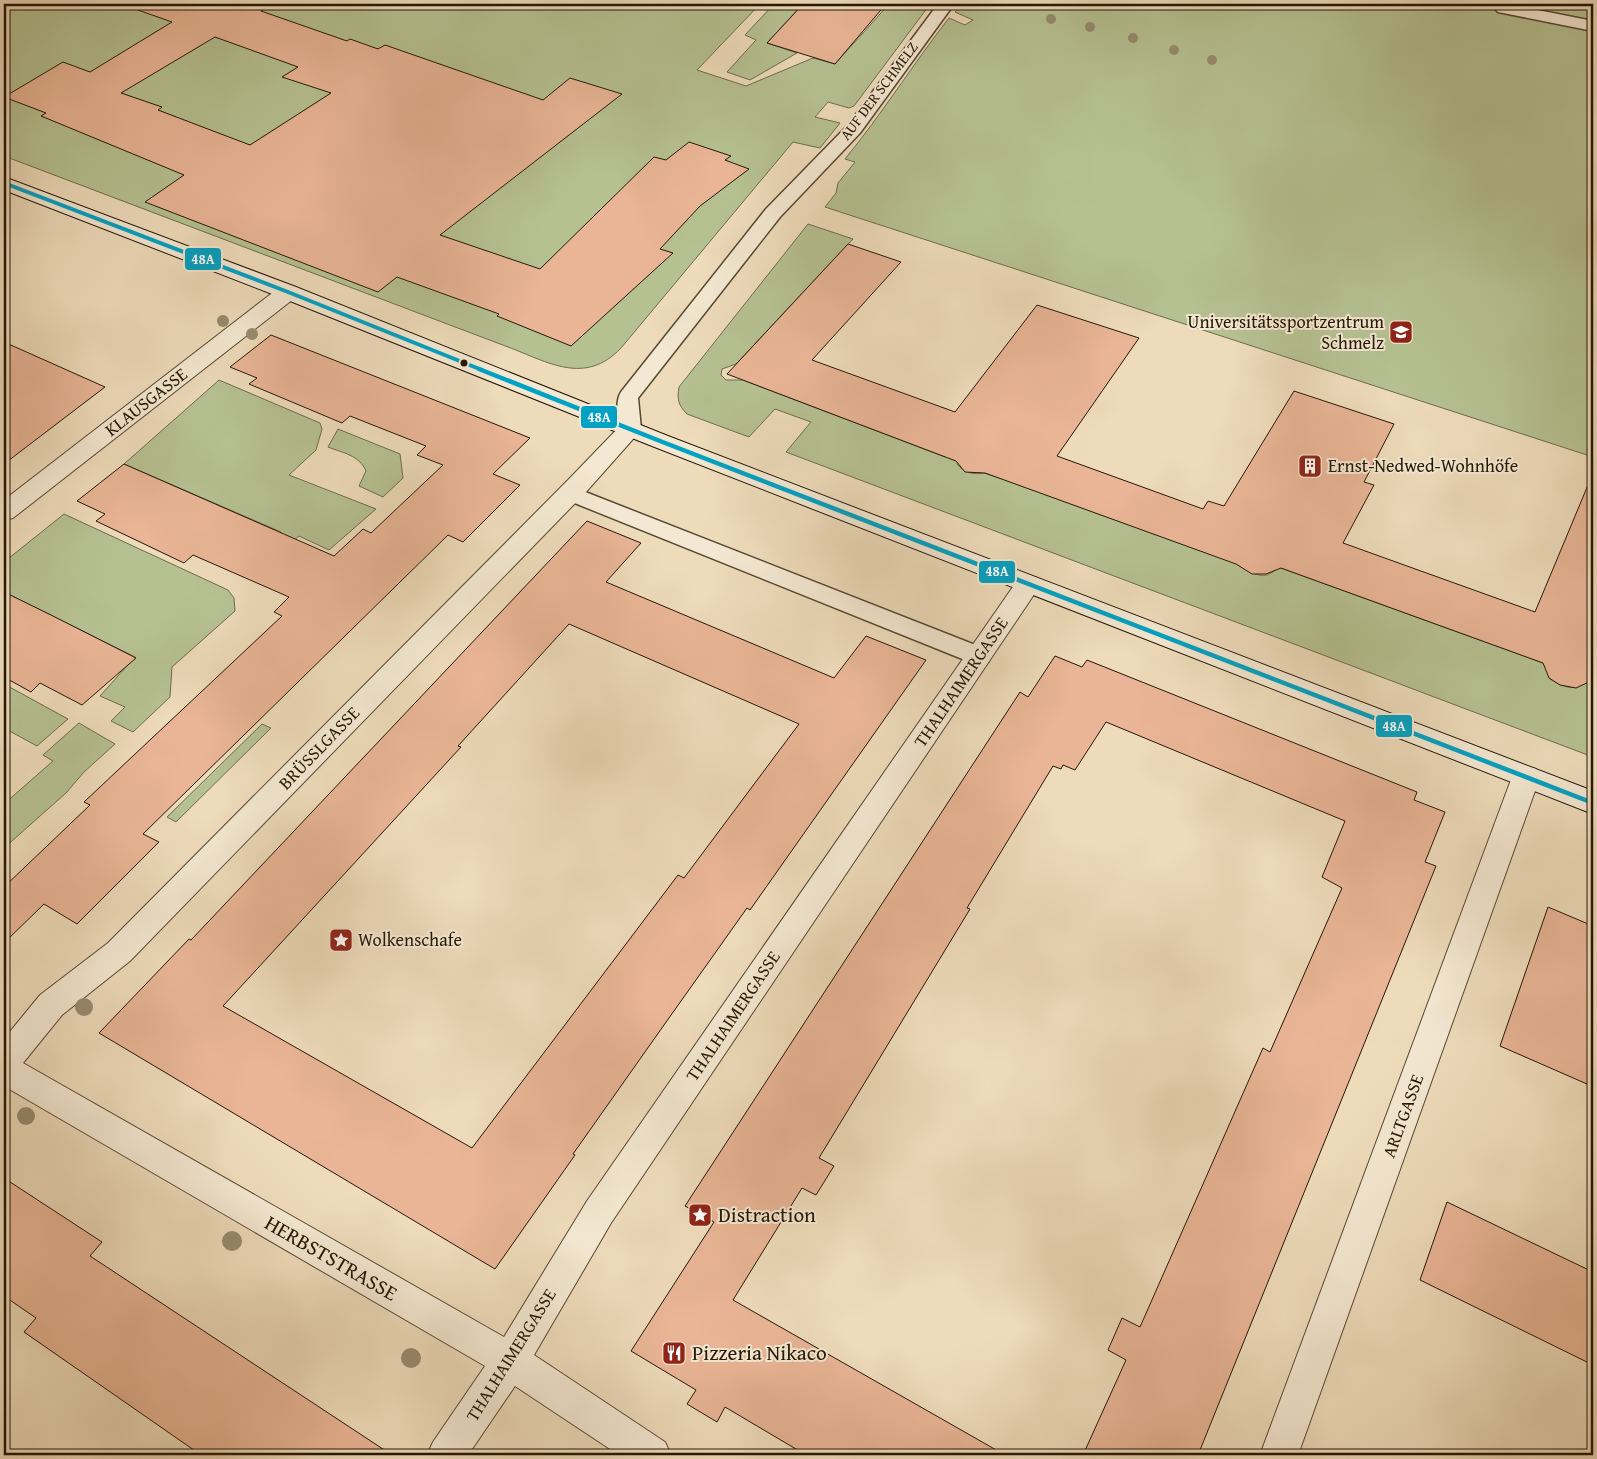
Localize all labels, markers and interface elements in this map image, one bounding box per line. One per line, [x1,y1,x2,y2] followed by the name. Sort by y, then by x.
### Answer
[835,37,923,144] street label: AUF DER SCHMELZ
[184,247,222,271] line badge: 48A
[191,249,215,269] text: 48A
[1188,308,1384,356] place label: Universitätssportzentrum Schmelz
[1388,319,1414,345] school or university icon: Universitätssportzentrum Schmelz
[459,358,469,368] unlabelled marker
[99,361,193,443] street label: KLAUSGASSE
[580,405,618,429] line badge: 48A
[587,407,611,427] text: 48A
[1328,452,1518,479] place label: Ernst-Nedwed-Wohnhöfe
[1297,453,1323,479] building icon: Ernst-Nedwed-Wohnhöfe
[978,560,1016,584] line badge: 48A
[985,561,1009,581] text: 48A
[907,611,1014,753] street label: THALHAIMERGASSE
[272,700,366,796] street label: BRÜSSLGASSE
[1375,714,1413,738] line badge: 48A
[1382,716,1406,736] text: 48A
[358,926,462,953] place label: Wolkenschafe
[328,927,354,953] place icon: Wolkenschafe
[679,945,786,1087] street label: THALHAIMERGASSE
[1375,1070,1430,1161] street label: ARLTGASSE
[718,1199,816,1230] place label: Distraction
[687,1202,713,1228] place icon: Distraction
[259,1207,404,1308] street label: HERBSTSTRASSE
[459,1283,562,1427] street label: THALHAIMERGASSE
[692,1337,827,1368] place label: Pizzeria Nikaco
[661,1340,687,1366] restaurant icon: Pizzeria Nikaco

